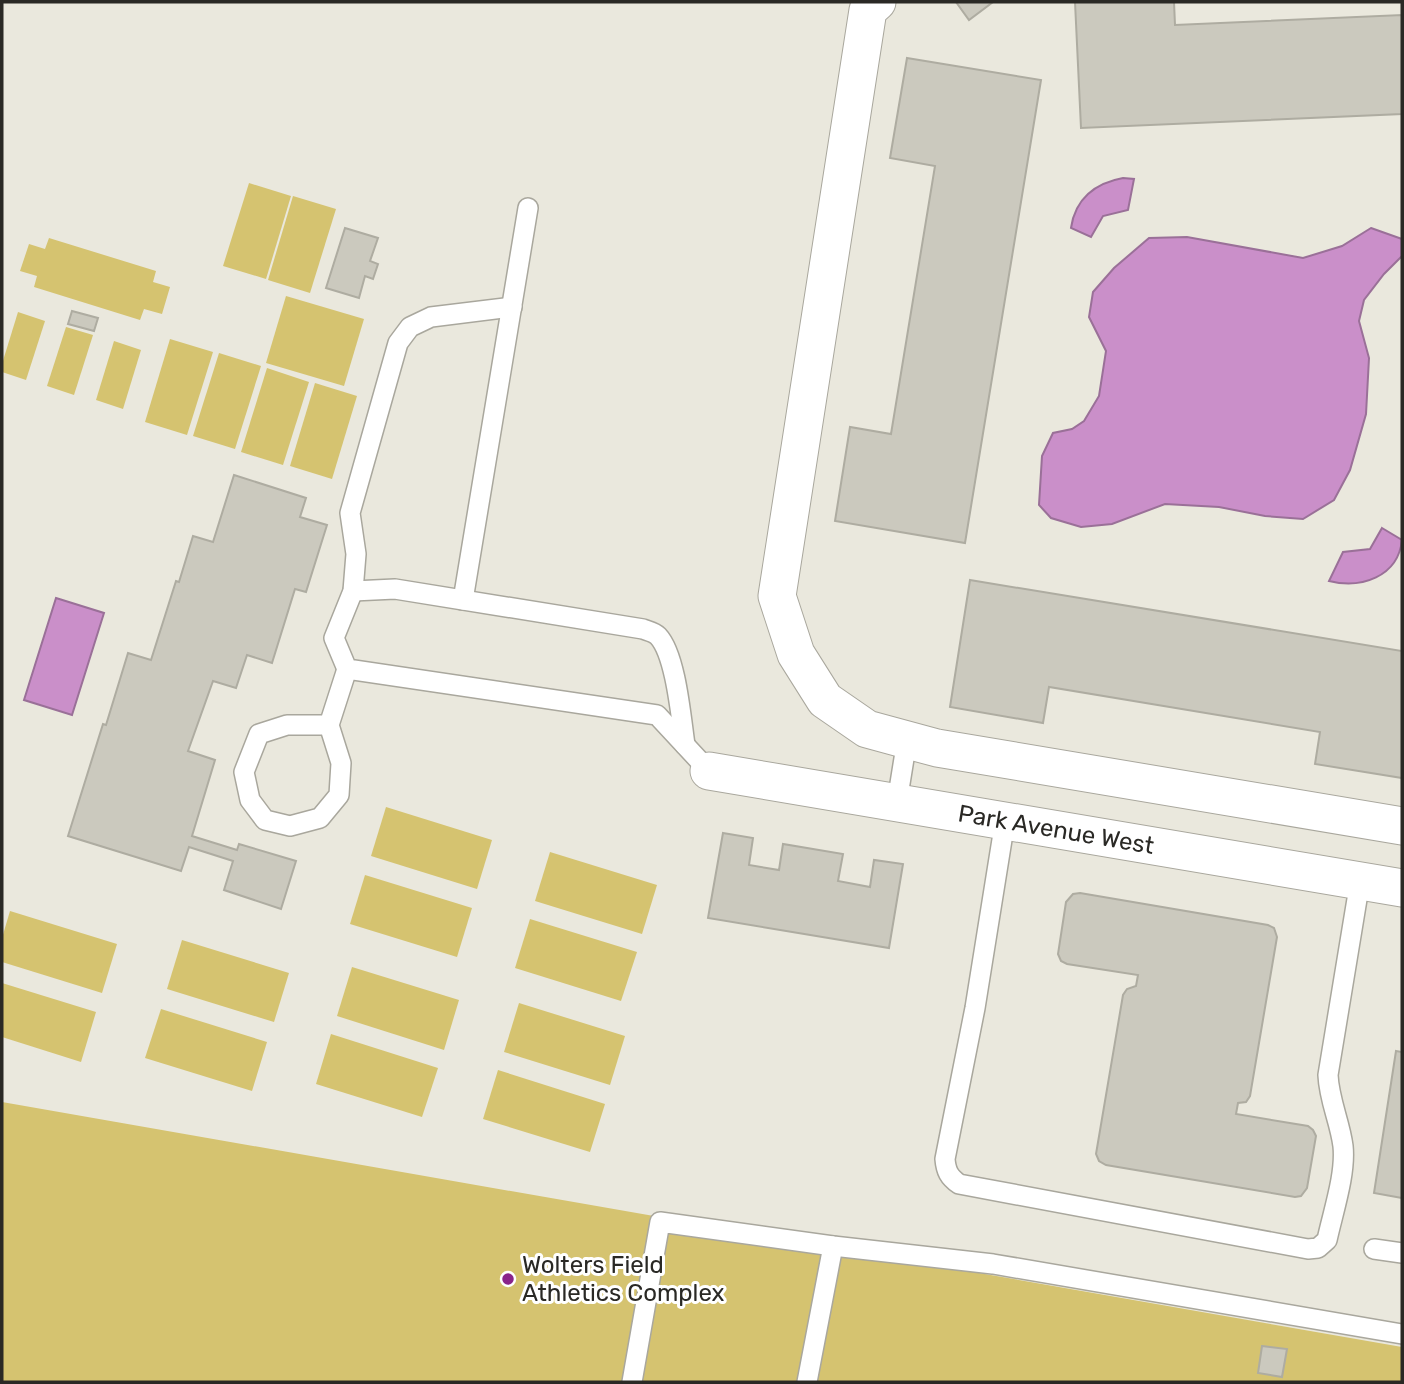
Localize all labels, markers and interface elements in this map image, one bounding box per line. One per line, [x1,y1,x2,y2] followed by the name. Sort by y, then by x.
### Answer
[956,799,1156,860] street label: Park Avenue West
[522,1251,725,1307] place label: Wolters Field Athletics Complex
[500,1271,516,1287] marker: Wolters Field Athletics Complex

